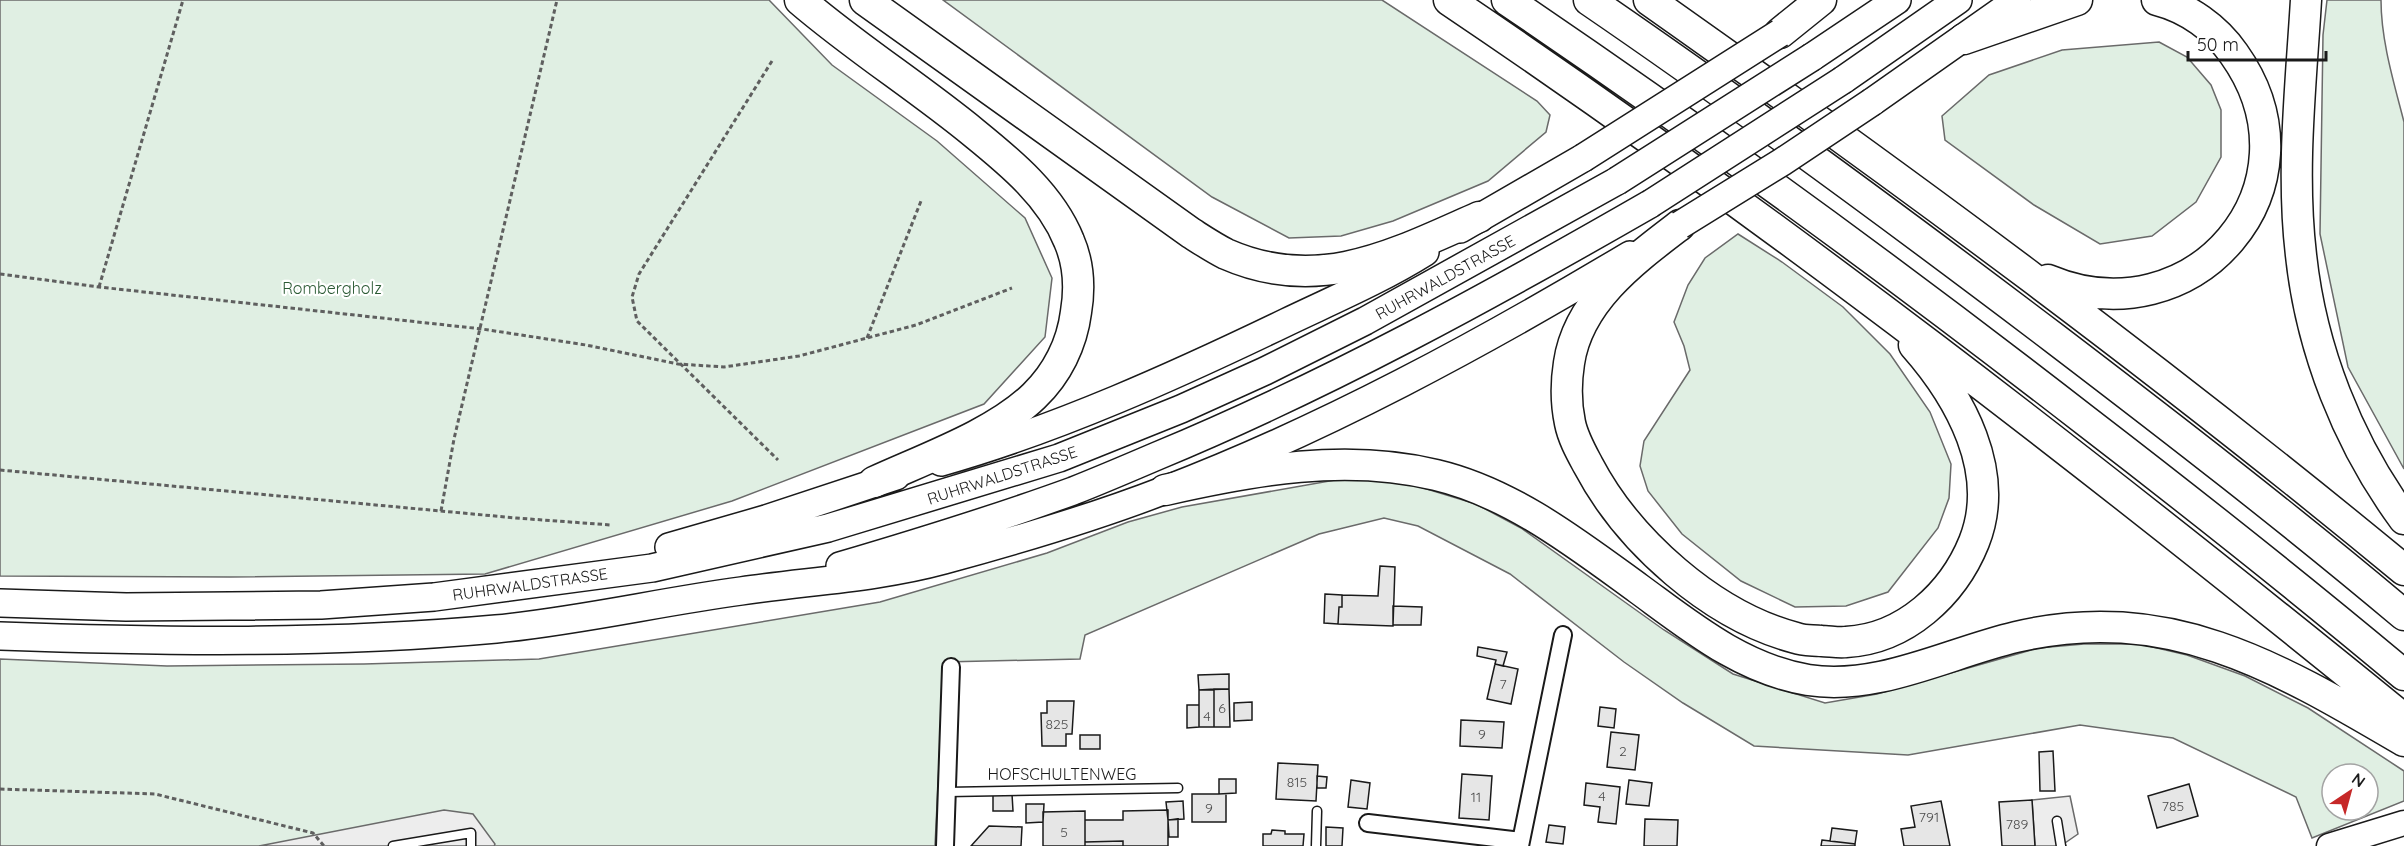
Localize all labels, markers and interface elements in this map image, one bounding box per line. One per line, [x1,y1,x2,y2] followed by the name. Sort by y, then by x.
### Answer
[2188,24,2326,62] scale bar
[2197,33,2239,56] text: 50 m
[1372,230,1518,324] street label: RUHRWALDSTRASSE
[282,278,382,298] park label: Rombergholz
[924,441,1080,509] street label: RUHRWALDSTRASSE
[451,563,609,605] street label: RUHRWALDSTRASSE
[1499,675,1507,693] house number: 7
[1218,699,1226,717] house number: 6
[1203,707,1211,725] house number: 4
[1046,715,1068,733] house number: 825
[1478,725,1486,743] house number: 9
[1619,742,1627,760] house number: 2
[2320,762,2380,822] north arrow
[988,764,1136,784] street label: HOFSCHULTENWEG
[2348,768,2369,791] text: N
[1287,773,1307,791] house number: 815
[1598,787,1606,805] house number: 4
[1471,788,1481,806] house number: 11
[2162,797,2184,815] house number: 785
[1205,799,1213,817] house number: 9
[1919,808,1939,826] house number: 791
[2006,815,2028,833] house number: 789
[1060,823,1068,841] house number: 5

